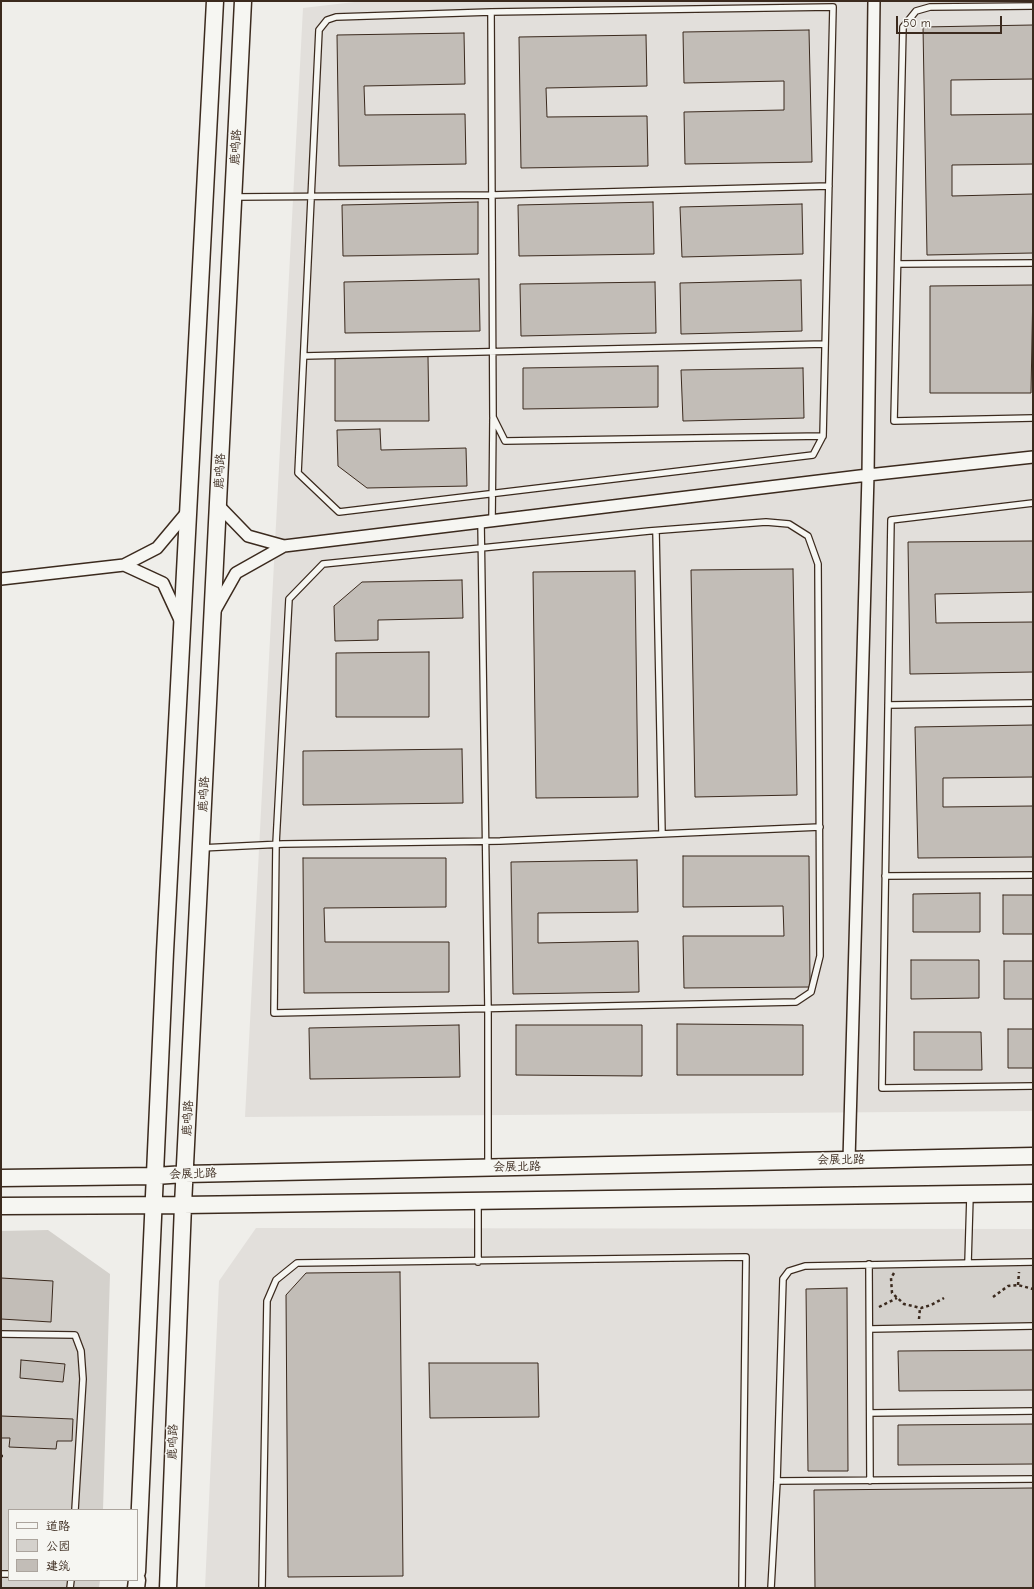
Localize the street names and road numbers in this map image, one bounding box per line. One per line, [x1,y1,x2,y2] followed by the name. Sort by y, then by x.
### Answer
[228,129,244,165] street label: 鹿鸣路
[212,453,228,489] street label: 鹿鸣路
[196,776,212,812] street label: 鹿鸣路
[180,1100,196,1136] street label: 鹿鸣路
[817,1152,865,1168] street label: 会展北路
[493,1159,541,1175] street label: 会展北路
[169,1166,217,1182] street label: 会展北路
[165,1424,181,1460] street label: 鹿鸣路

